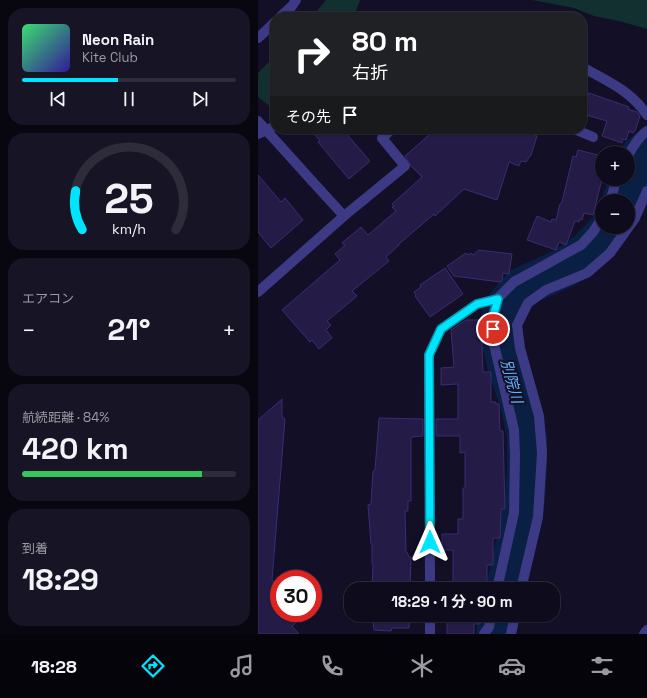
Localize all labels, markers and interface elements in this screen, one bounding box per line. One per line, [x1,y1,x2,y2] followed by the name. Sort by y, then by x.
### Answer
[352,23,418,59] text: 80 m
[286,28,338,80] icon: right
[82,30,154,49] text: Neon Rain
[82,49,138,66] text: Kite Club
[352,61,388,84] text: 右折
[47,88,69,110] icon: previous
[118,88,140,110] icon: pause
[189,88,211,110] icon: next
[339,104,361,126] icon: arrive
[286,107,331,126] text: その先
[595,146,635,234] map controls
[595,146,635,186] button: +
[104,172,154,225] text: 25
[595,194,635,234] button: −
[112,219,146,237] text: km/h
[22,290,74,307] text: エアコン
[107,310,151,349] text: 21°
[476,312,510,346] pin
[22,316,36,344] text: −
[222,316,236,344] text: +
[482,318,504,340] icon: arrive
[497,357,528,407] water label: 別院川
[22,409,109,426] text: 航続距離 · 84%
[22,429,129,468] text: 420 km
[409,521,451,563] position arrow
[22,540,48,557] text: 到着
[22,560,99,599] text: 18:29
[270,570,322,622] speed limit sign: 30
[391,592,513,611] text: 18:29 · 1 分 · 90 m
[139,652,167,680] icon: directions
[228,652,256,680] icon: music
[318,652,346,680] icon: phone
[408,652,436,680] icon: climate
[498,652,526,680] icon: car
[588,652,616,680] icon: filters
[31,655,77,678] text: 18:28

